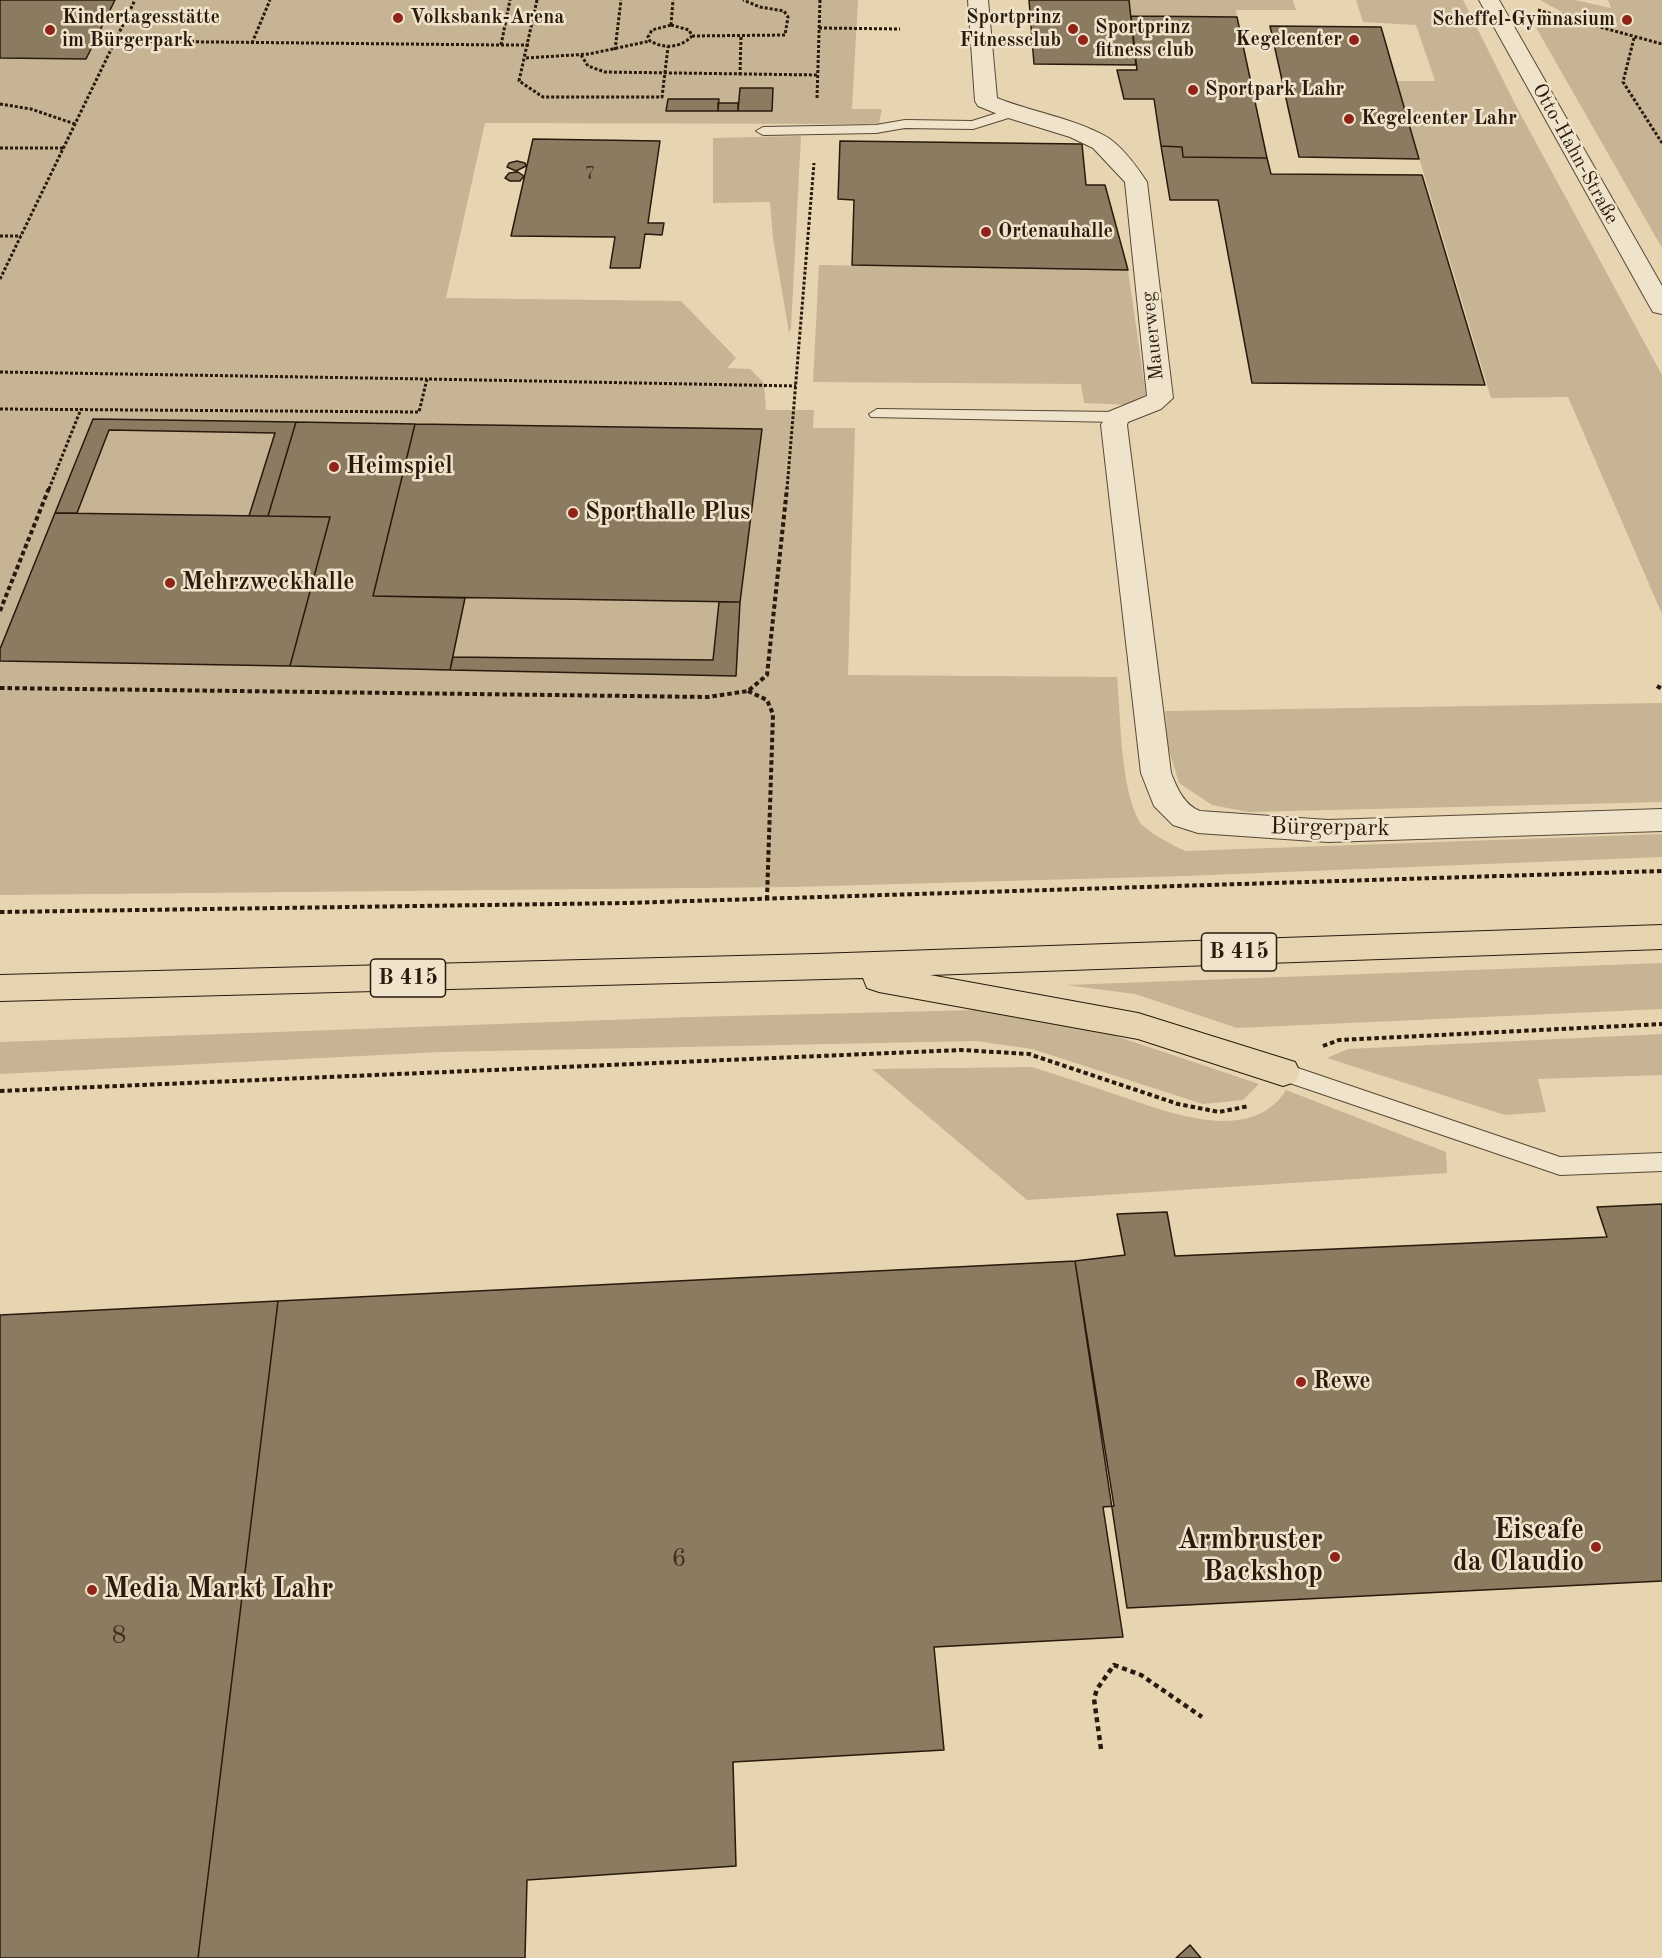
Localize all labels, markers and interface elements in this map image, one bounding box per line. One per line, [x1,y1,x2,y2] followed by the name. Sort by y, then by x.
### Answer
[62,6,220,53] place label: Kindertagesstätte im Bürgerpark
[410,6,564,30] place label: Volksbank-Arena
[960,6,1061,53] place label: Sportprinz Fitnessclub
[1432,8,1615,32] place label: Scheffel-Gymnasium
[391,11,405,25] marker: Volksbank-Arena
[1620,13,1634,27] marker: Scheffel-Gymnasium
[1095,16,1194,63] place label: Sportprinz fitness club
[1066,22,1080,36] marker: Sportprinz Fitnessclub
[43,23,57,37] marker: Kindertagesstätte im Bürgerpark
[1235,28,1342,52] place label: Kegelcenter
[1076,33,1090,47] marker: Sportprinz fitness club
[1347,33,1361,47] marker: Kegelcenter
[1205,78,1344,102] place label: Sportpark Lahr
[1526,79,1624,229] street label: Otto-Hahn-Straße
[1186,83,1200,97] marker: Sportpark Lahr
[1361,107,1517,131] place label: Kegelcenter Lahr
[1342,112,1356,126] marker: Kegelcenter Lahr
[585,163,595,185] house number: 7
[998,220,1113,244] place label: Ortenauhalle
[979,225,993,239] marker: Ortenauhalle
[1136,290,1170,382] street label: Mauerweg
[346,453,453,481] place label: Heimspiel
[327,460,341,474] marker: Heimspiel
[585,499,750,527] place label: Sporthalle Plus
[566,506,580,520] marker: Sporthalle Plus
[182,569,355,597] place label: Mehrzweckhalle
[163,576,177,590] marker: Mehrzweckhalle
[1270,813,1390,843] street label: Bürgerpark
[1202,933,1276,971] road number: B 415
[370,959,446,997] road number: B 415
[1313,1368,1370,1396] place label: Rewe
[1294,1375,1308,1389] marker: Rewe
[1453,1514,1584,1580] place label: Eiscafe da Claudio
[1177,1524,1323,1590] place label: Armbruster Backshop
[1589,1540,1603,1554] marker: Eiscafe da Claudio
[671,1543,687,1575] house number: 6
[1328,1550,1342,1564] marker: Armbruster Backshop
[104,1573,333,1607] place label: Media Markt Lahr
[85,1583,99,1597] marker: Media Markt Lahr
[111,1620,127,1652] house number: 8

